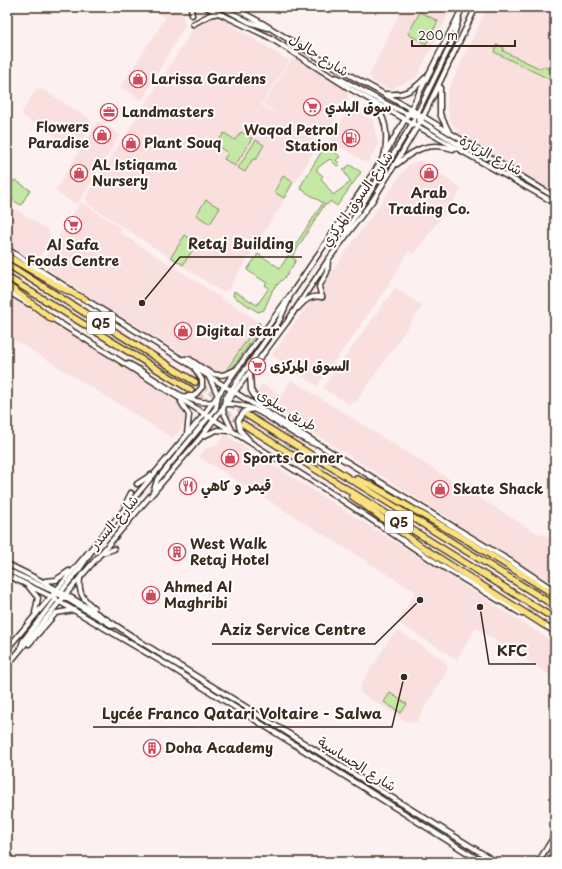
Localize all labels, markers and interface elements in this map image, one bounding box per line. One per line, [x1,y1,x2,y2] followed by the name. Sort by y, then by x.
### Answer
[412,22,515,48] scale bar
[418,26,458,44] text: 200 m
[285,28,353,81] street label: شارع حالول
[151,68,266,89] place label: Larissa Gardens
[128,69,148,89] shop icon: Larissa Gardens
[325,96,391,118] place label: سوق البلدي
[302,97,322,117] supermarket icon: سوق البلدي
[122,101,214,122] place label: Landmasters
[99,102,119,122] office icon: Landmasters
[28,116,89,153] place label: Flowers Paradise
[244,119,338,156] place label: Woqod Petrol Station
[92,125,112,145] shop icon: Flowers Paradise
[341,128,361,148] fuel station icon: Woqod Petrol Station
[456,129,526,180] street label: شارع الزبارة
[144,132,222,153] place label: Plant Souq
[121,133,141,153] shop icon: Plant Souq
[316,147,398,251] street label: شارع السوق المركزي
[91,154,178,191] place label: AL Istiqama Nursery
[69,163,89,183] shop icon: AL Istiqama Nursery
[419,163,439,183] shop icon: Arab Trading Co.
[388,182,470,219] place label: Arab Trading Co.
[63,215,83,235] supermarket icon: Al Safa Foods Centre
[180,230,302,257] callout: Retaj Building
[188,231,294,254] text: Retaj Building
[27,234,120,271] place label: Al Safa Foods Centre
[87,312,115,334] road number: Q5
[196,320,280,341] place label: Digital star
[173,321,193,341] shop icon: Digital star
[270,355,350,376] place label: السوق المركزى
[247,356,267,376] supermarket icon: السوق المركزى
[254,383,321,436] street label: طريق سلوى
[243,447,344,468] place label: Sports Corner
[220,448,240,468] shop icon: Sports Corner
[201,475,271,499] place label: قيمر و كاهي
[178,476,198,496] restaurant icon: قيمر و كاهي
[453,478,544,499] place label: Skate Shack
[430,479,450,499] shop icon: Skate Shack
[83,490,143,554] street label: شارع السدر
[385,511,413,533] road number: Q5
[190,533,269,570] place label: West Walk Retaj Hotel
[167,542,187,562] building icon: West Walk Retaj Hotel
[163,576,232,613] place label: Ahmed Al Maghribi
[141,585,161,605] shop icon: Ahmed Al Maghribi
[212,617,375,644] callout: Aziz Service Centre
[220,617,366,640] text: Aziz Service Centre
[489,637,536,664] callout: KFC
[497,638,527,661] text: KFC
[93,700,392,727] callout: Lycée Franco Qatari Voltaire - Salwa
[102,701,382,724] text: Lycée Franco Qatari Voltaire - Salwa
[314,731,401,796] street label: شارع الجساسية
[165,737,273,758] place label: Doha Academy
[142,738,162,758] building icon: Doha Academy

